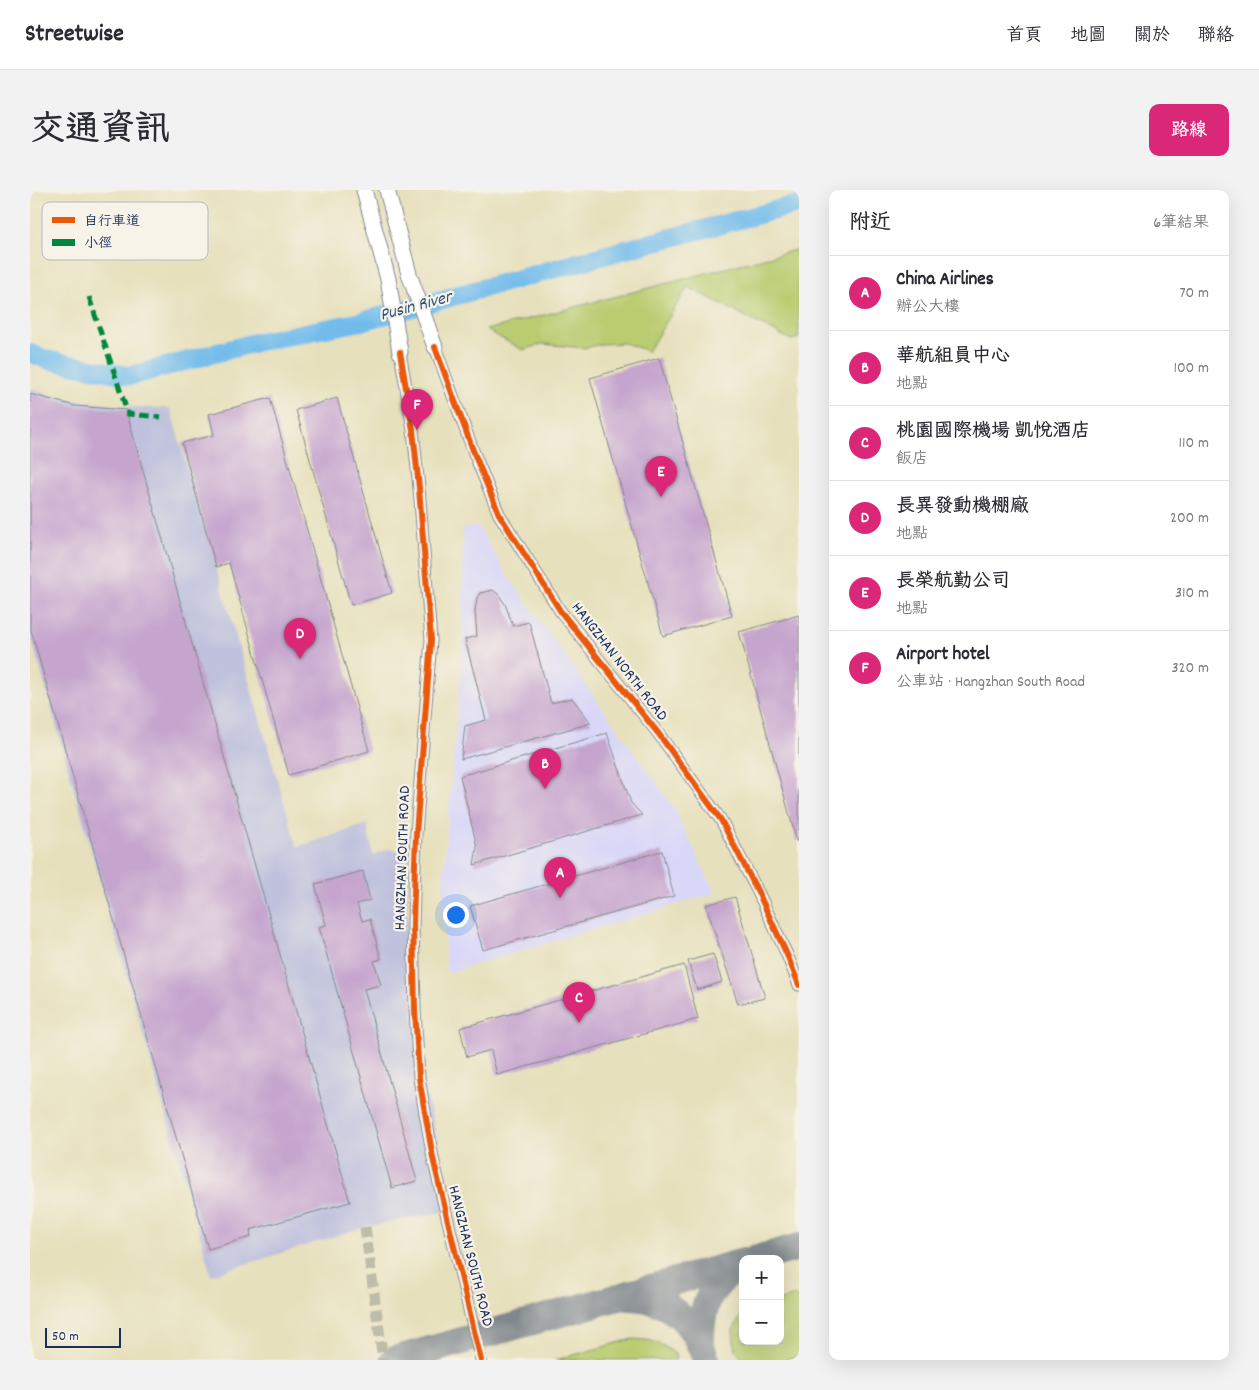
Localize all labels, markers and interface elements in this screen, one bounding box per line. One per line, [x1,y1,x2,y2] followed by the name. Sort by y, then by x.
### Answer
[25,18,124,52] text: Streetwise
[1006,24,1042,49] text: 首頁
[1070,24,1106,49] text: 地圖
[1134,24,1170,49] text: 關於
[1198,24,1234,49] text: 聯絡
[1149,104,1229,156] button: 路線
[30,107,170,157] text: 交通資訊
[42,202,208,260] legend
[849,209,891,239] text: 附近
[84,212,140,232] text: 自行車道
[1153,212,1209,235] text: 6筆結果
[84,234,112,254] text: 小徑
[896,267,994,294] text: China Airlines
[861,282,869,305] text: A
[1179,282,1209,305] text: 70 m
[377,285,457,329] water label: Pusin River
[896,296,960,319] text: 辦公大樓
[896,344,1010,371] text: 華航組員中心
[861,357,869,380] text: B
[1173,357,1209,380] text: 100 m
[896,373,928,396] text: 地點
[401,389,433,430] pin: F
[896,419,1090,446] text: 桃園國際機場 凱悅酒店
[861,432,869,455] text: C
[1179,432,1209,455] text: 110 m
[896,448,928,471] text: 飯店
[645,456,677,497] pin: E
[896,494,1029,521] text: 長異發動機棚廠
[861,507,869,530] text: D
[1170,507,1209,530] text: 200 m
[896,523,928,546] text: 地點
[896,569,1010,596] text: 長榮航勤公司
[861,582,869,605] text: E
[1175,582,1209,605] text: 310 m
[565,598,673,726] street label: HANGZHAN NORTH ROAD
[896,598,928,621] text: 地點
[284,618,316,659] pin: D
[896,642,990,669] text: Airport hotel
[861,657,869,680] text: F
[1172,657,1209,680] text: 320 m
[896,671,1085,694] text: 公車站 · Hangzhan South Road
[529,748,561,789] pin: B
[389,785,417,931] street label: HANGZHAN SOUTH ROAD
[544,857,576,898] pin: A
[443,902,469,928] your location
[563,982,595,1023] pin: C
[441,1183,499,1329] street label: HANGZHAN SOUTH ROAD
[739,1255,784,1345] map controls
[739,1255,784,1300] button: +
[739,1300,784,1345] button: −
[45,1325,121,1348] scale bar
[52,1327,79,1347] text: 50 m

